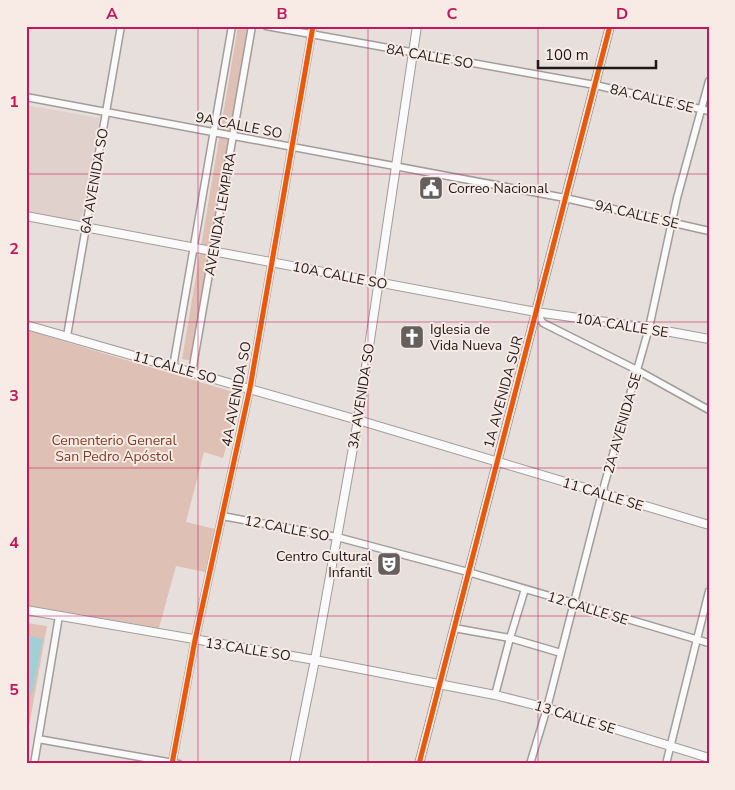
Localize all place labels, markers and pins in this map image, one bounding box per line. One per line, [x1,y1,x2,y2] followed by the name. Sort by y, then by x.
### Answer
[418,175,444,201] public building icon: Correo Nacional
[448,179,549,198] place label: Correo Nacional
[429,320,502,355] place label: Iglesia de Vida Nueva
[399,324,425,350] church icon: Iglesia de Vida Nueva
[276,547,373,582] place label: Centro Cultural Infantil
[376,551,402,577] theatre icon: Centro Cultural Infantil

